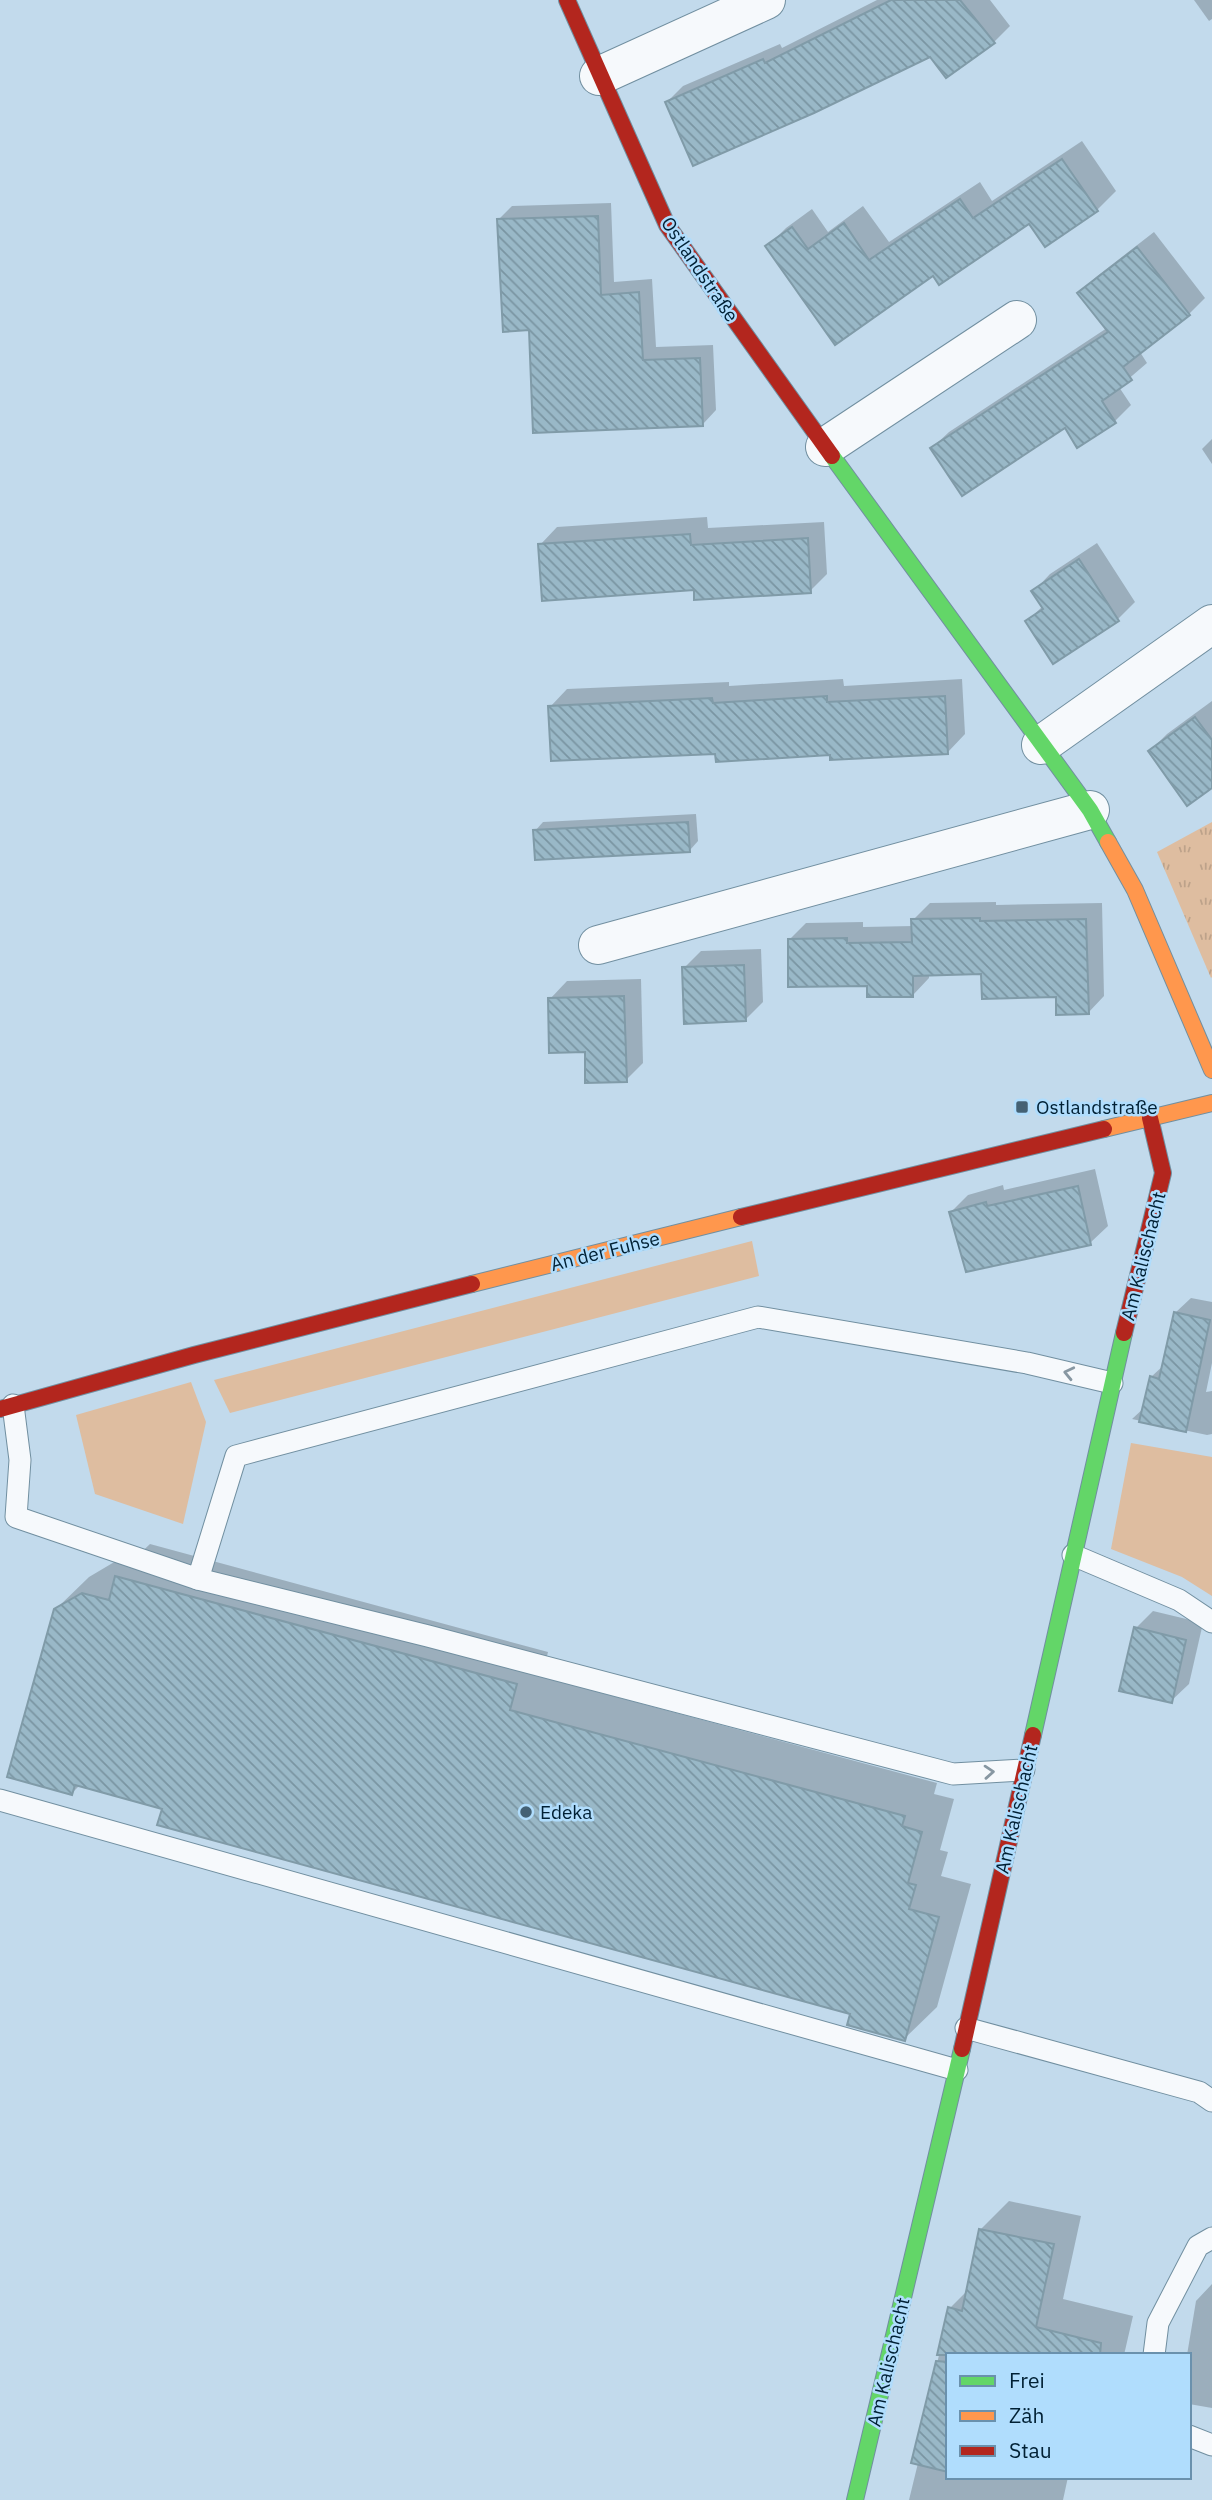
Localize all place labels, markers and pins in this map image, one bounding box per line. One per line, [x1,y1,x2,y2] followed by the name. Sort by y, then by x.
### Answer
[1036,1095,1158,1119] place label: Ostlandstraße
[1014,1099,1030,1115] marker: Ostlandstraße
[540,1800,592,1824] place label: Edeka
[518,1804,534,1820] marker: Edeka

